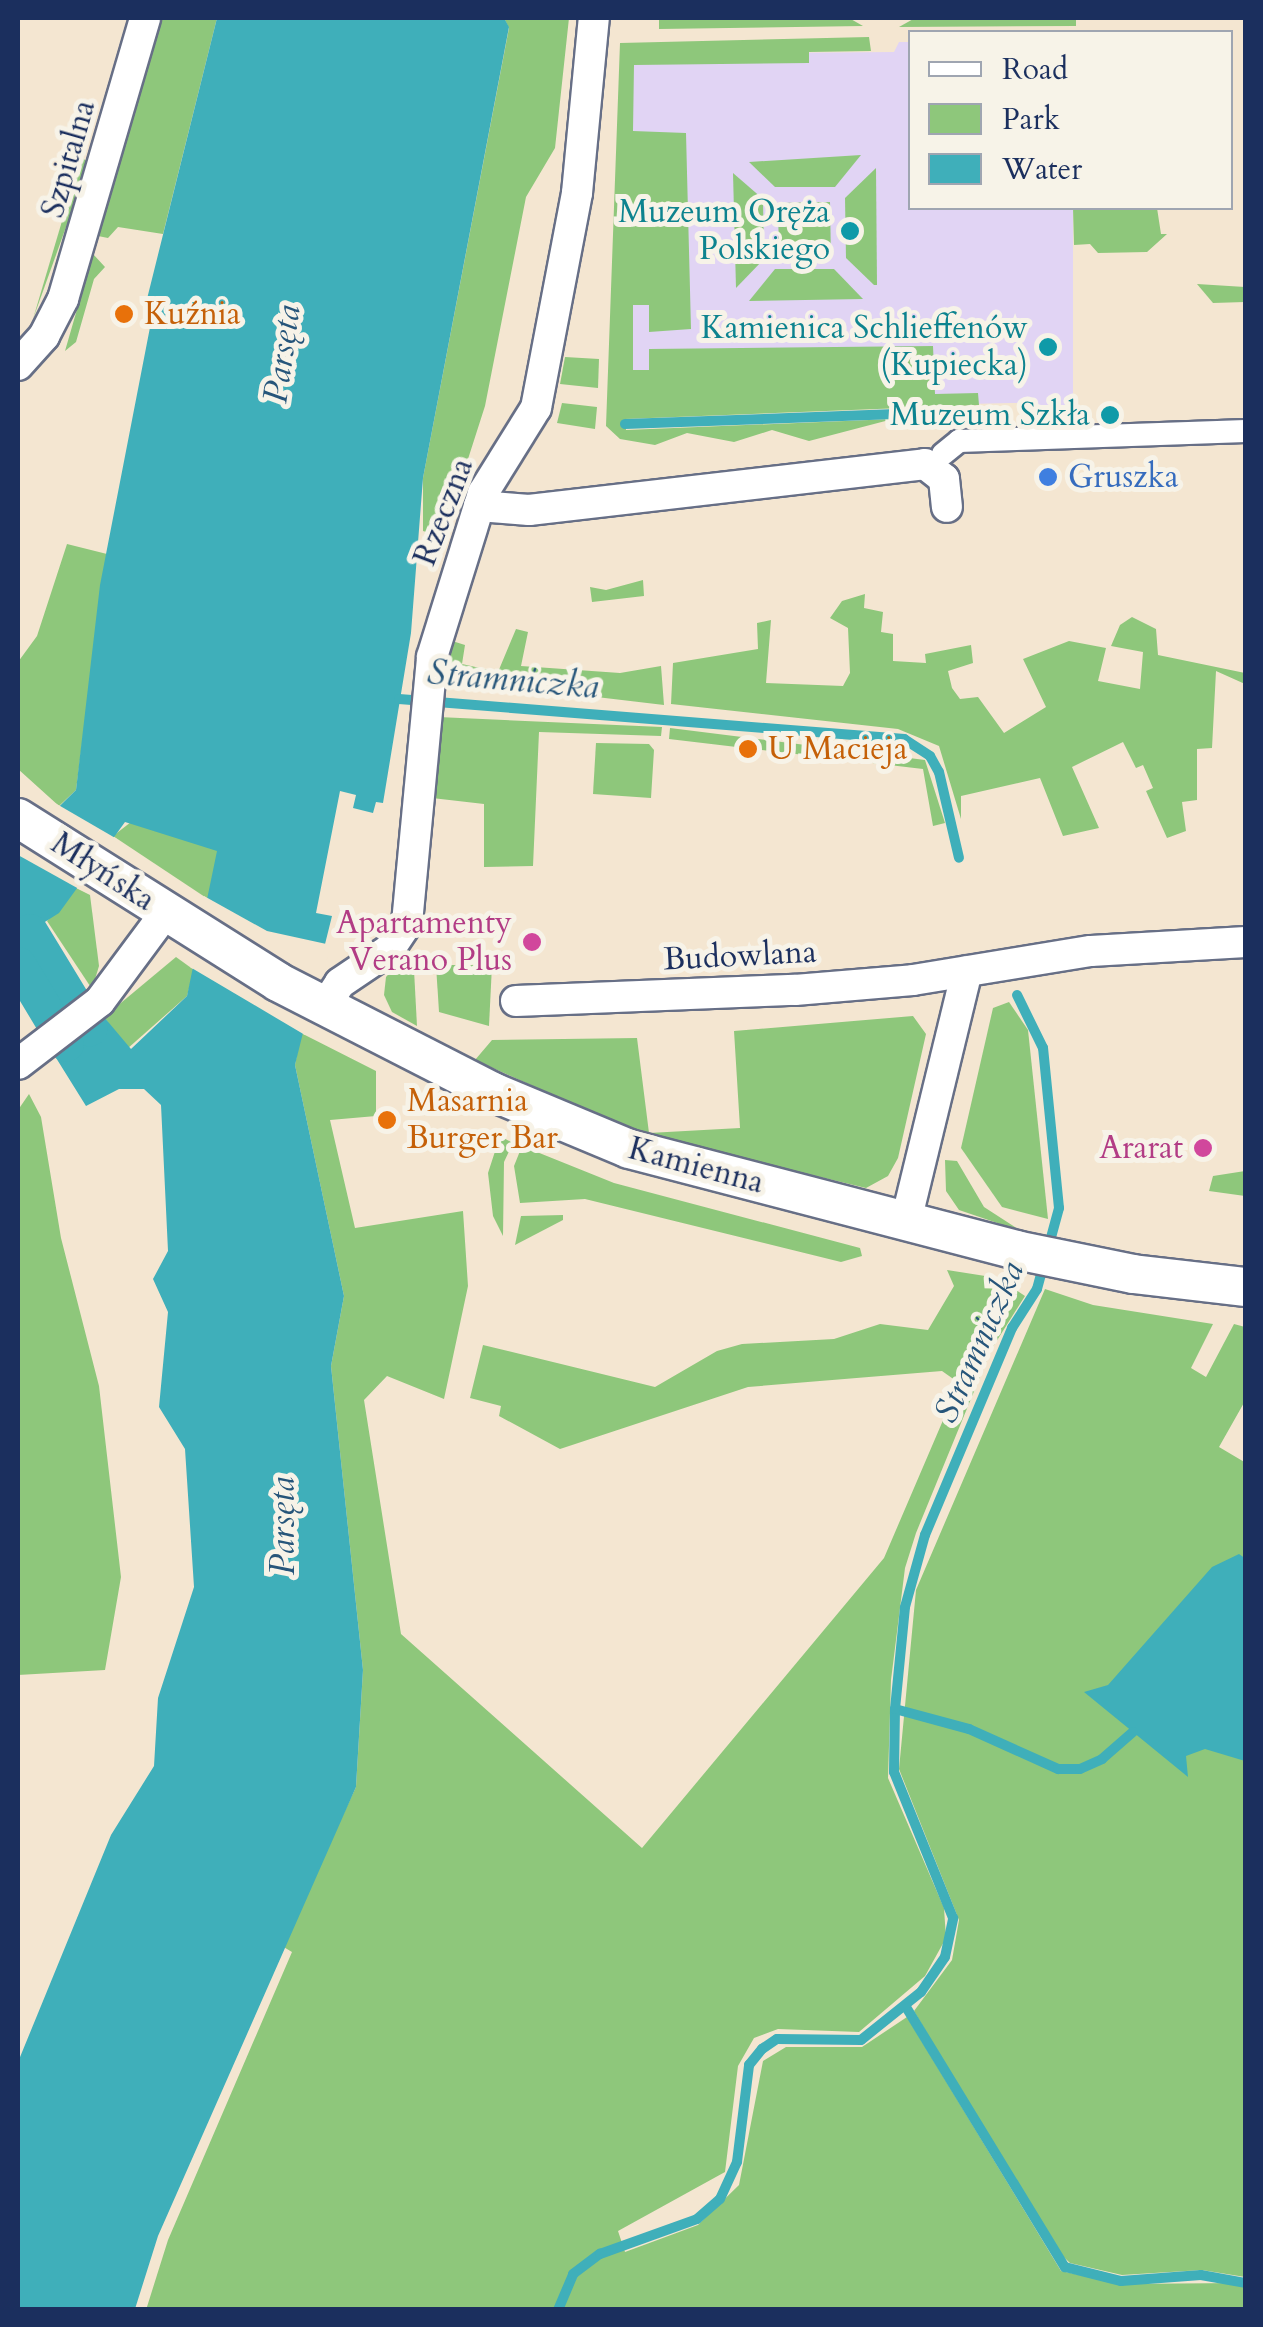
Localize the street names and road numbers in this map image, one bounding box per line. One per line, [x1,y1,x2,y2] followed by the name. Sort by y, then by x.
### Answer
[34,96,104,222] street label: Szpitalna
[406,453,482,571] street label: Rzeczna
[44,824,162,920] street label: Młyńska
[662,933,818,979] street label: Budowlana
[624,1130,768,1202] street label: Kamienna

